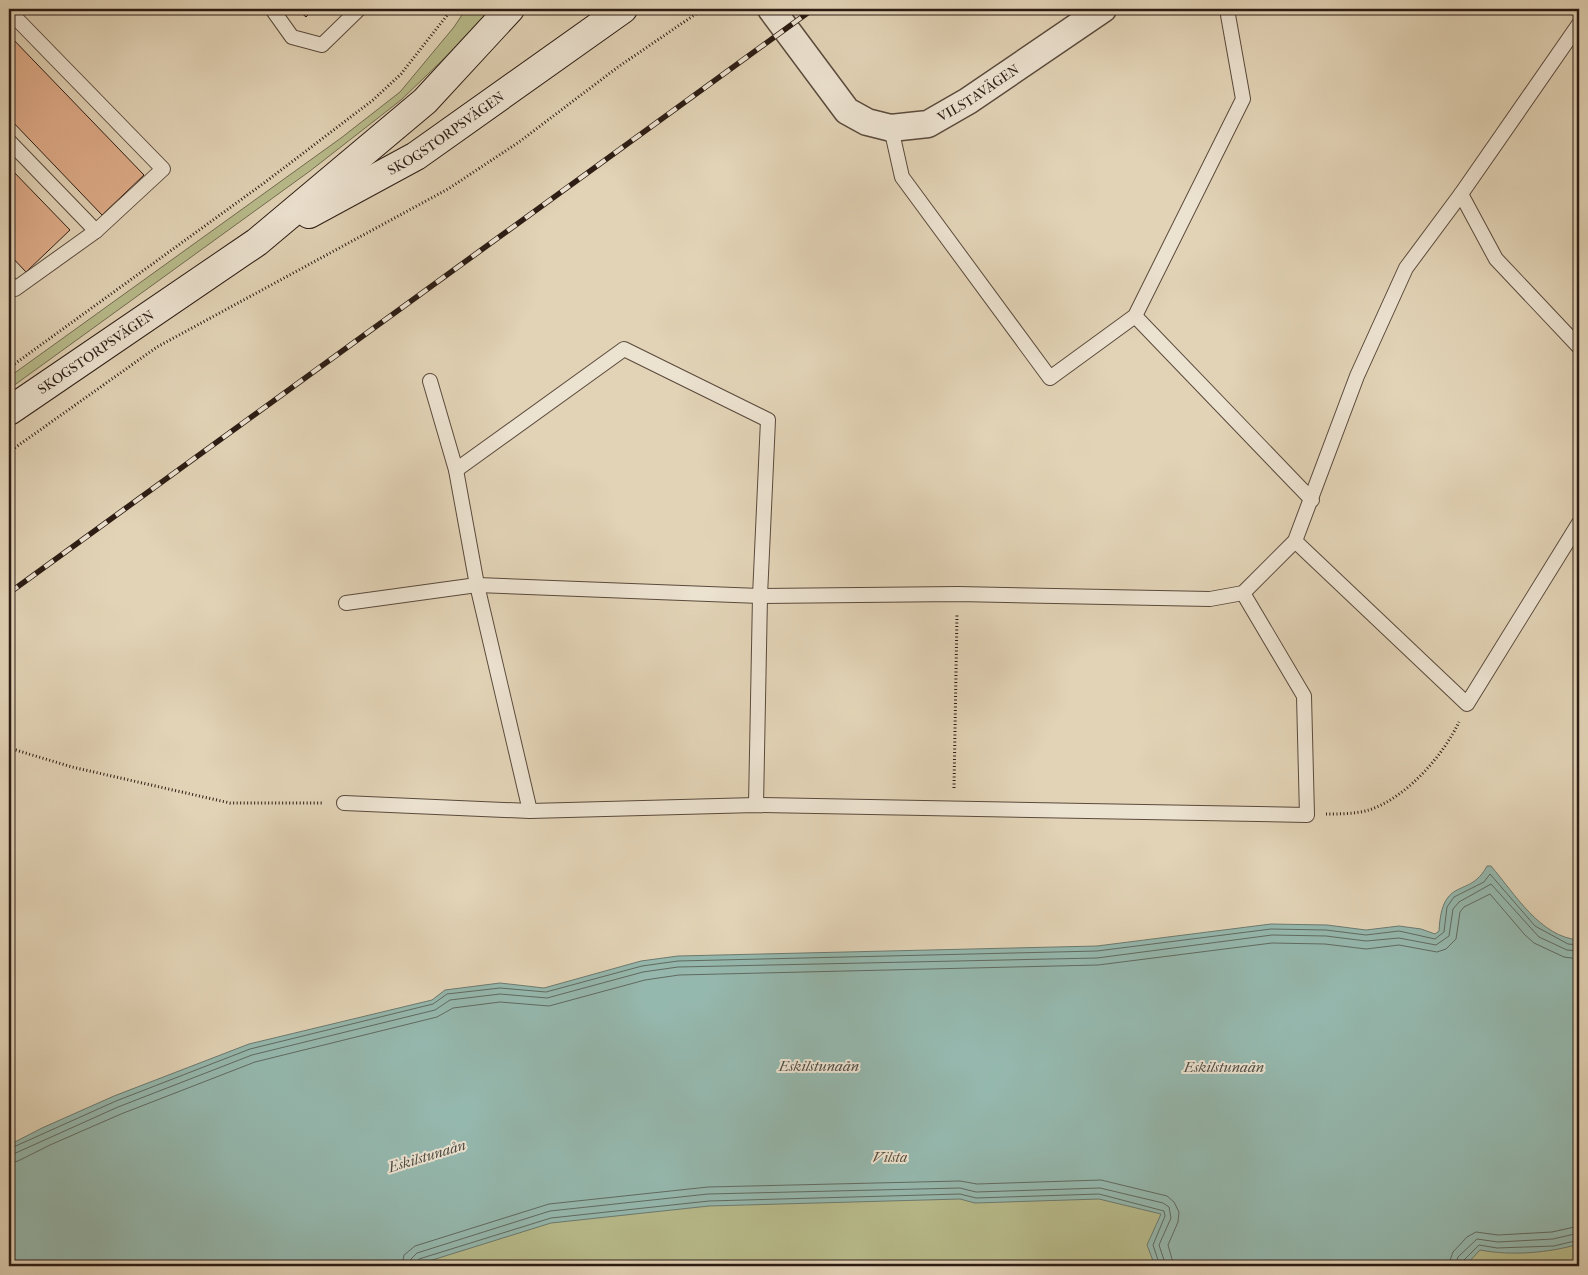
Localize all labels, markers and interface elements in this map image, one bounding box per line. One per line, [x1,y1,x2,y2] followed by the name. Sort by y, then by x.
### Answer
[934,61,1023,126] street label: VILSTAVÄGEN
[385,88,508,179] street label: SKOGSTORPSVÄGEN
[34,306,158,398] street label: SKOGSTORPSVÄGEN
[778,1057,859,1075] water label: Eskilstunaån
[1183,1058,1264,1076] water label: Eskilstunaån
[385,1136,468,1177] water label: Eskilstunaån
[873,1149,907,1166] park label: Vilsta

